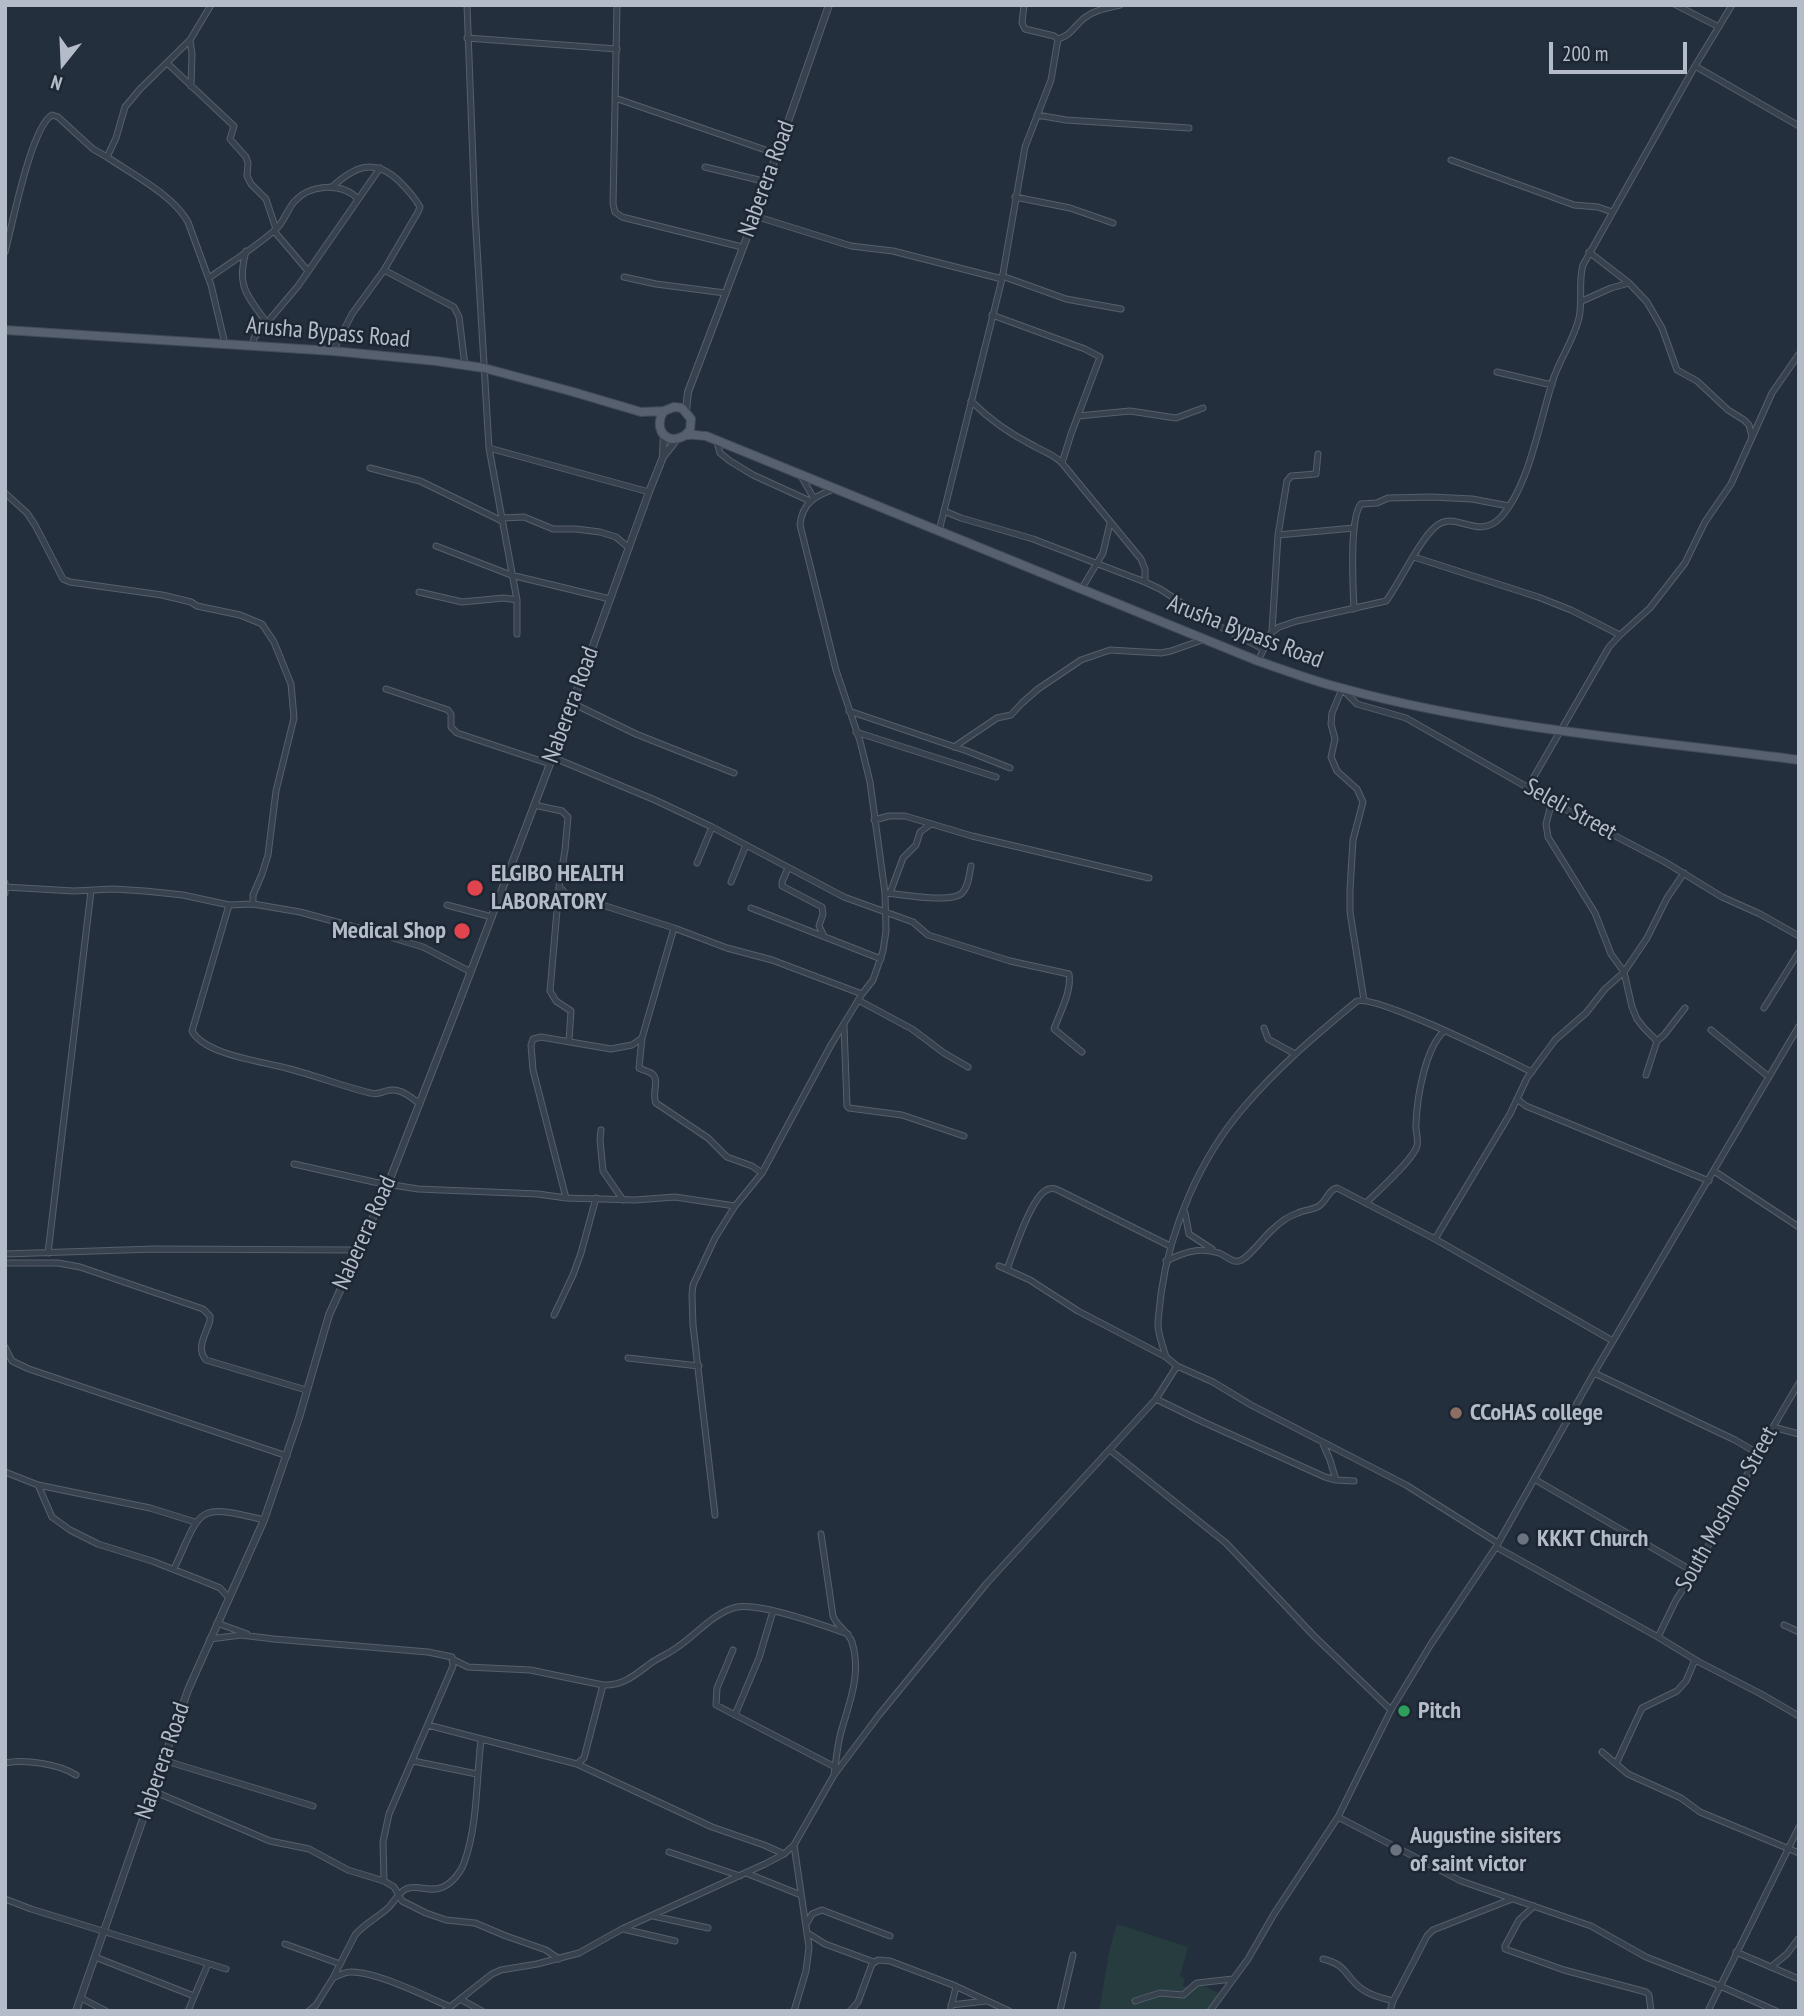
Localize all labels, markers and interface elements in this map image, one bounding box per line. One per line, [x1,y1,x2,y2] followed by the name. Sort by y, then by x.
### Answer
[28,28,98,98] north arrow
[1552,28,1690,72] scale bar
[1562,40,1608,67] text: 200 m
[48,70,65,96] text: N
[733,117,801,241] street label: Naberera Road
[245,311,411,355] street label: Arusha Bypass Road
[1163,589,1327,675] street label: Arusha Bypass Road
[537,643,605,767] street label: Naberera Road
[1519,773,1621,847] street label: Seleli Street
[491,860,624,916] place label: ELGIBO HEALTH LABORATORY
[465,878,485,898] marker: ELGIBO HEALTH LABORATORY
[332,917,446,945] place label: Medical Shop
[452,921,472,941] marker: Medical Shop
[327,1172,403,1294] street label: Naberera Road
[1470,1399,1603,1427] place label: CCoHAS college
[1448,1405,1464,1421] marker: CCoHAS college
[1670,1422,1784,1596] street label: South Moshono Street
[1537,1525,1648,1553] place label: KKKT Church
[1515,1531,1531,1547] marker: KKKT Church
[1418,1697,1461,1725] place label: Pitch
[130,1699,196,1823] street label: Naberera Road
[1396,1703,1412,1719] marker: Pitch
[1410,1822,1561,1878] place label: Augustine sisiters of saint victor
[1388,1842,1404,1858] marker: Augustine sisiters of saint victor

